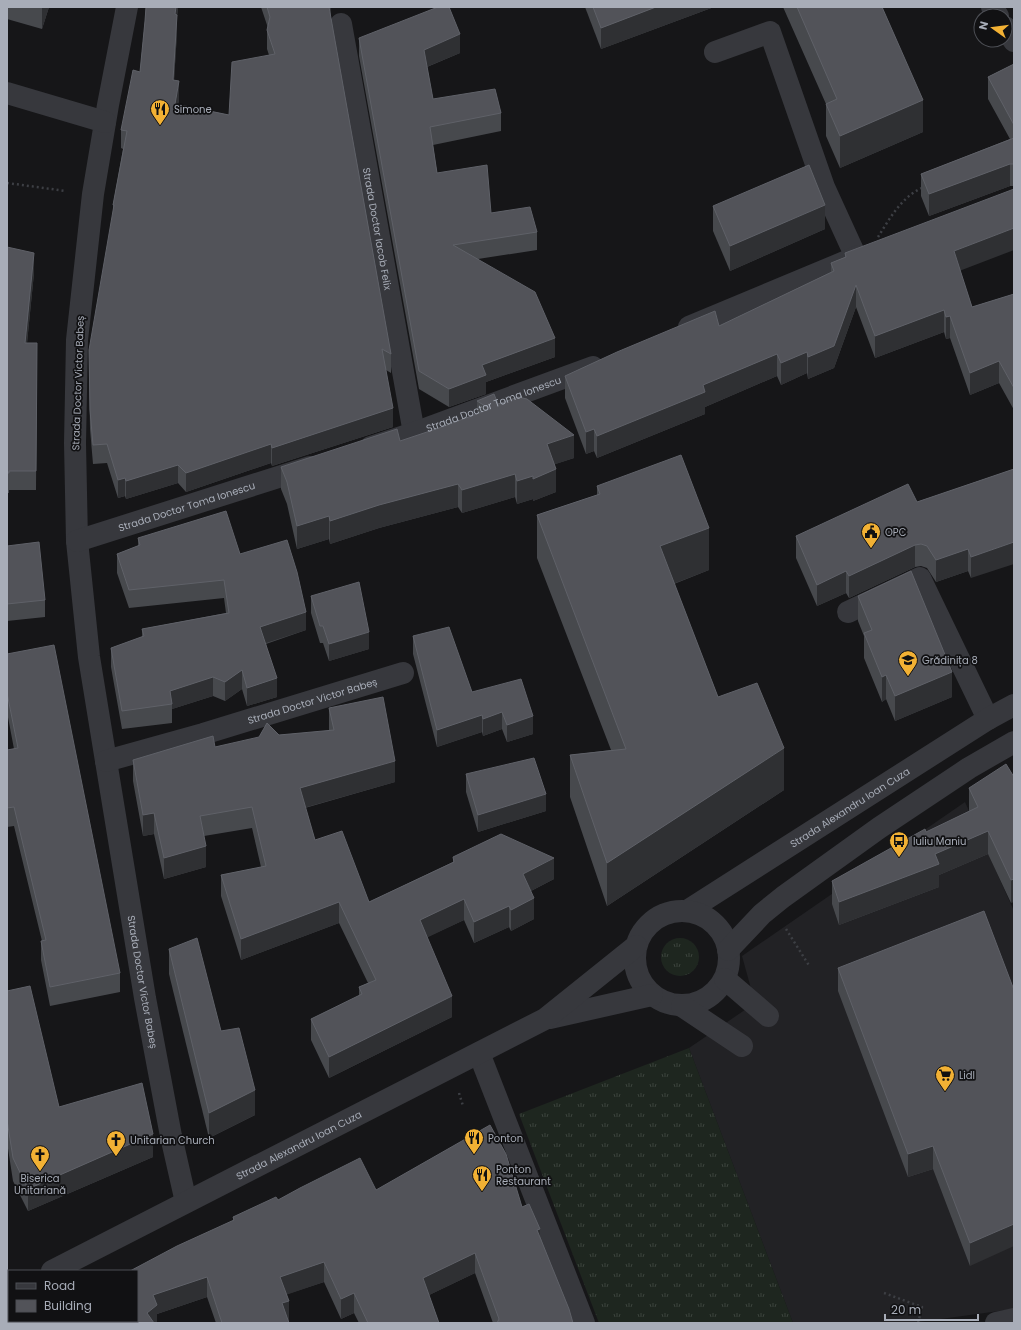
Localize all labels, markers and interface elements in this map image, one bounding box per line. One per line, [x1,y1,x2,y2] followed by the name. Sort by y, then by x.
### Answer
[973,8,1013,48] north arrow
[975,20,992,32] text: N
[149,98,171,126] restaurant icon: Simone
[174,102,212,117] place label: Simone
[359,166,396,292] street label: Strada Doctor Iacob Felix
[68,315,88,451] street label: Strada Doctor Victor Babeș
[424,372,563,435] street label: Strada Doctor Toma Ionescu
[116,477,257,535] street label: Strada Doctor Toma Ionescu
[860,521,882,549] public building icon: OPC
[885,525,907,540] place label: OPC
[897,649,919,677] school or university icon: Grădinița 8
[922,653,978,668] place label: Grădinița 8
[246,674,379,728] street label: Strada Doctor Victor Babeș
[787,763,913,851] street label: Strada Alexandru Ioan Cuza
[888,830,910,858] bus stop icon: Iuliu Maniu
[913,834,966,849] place label: Iuliu Maniu
[124,914,162,1050] street label: Strada Doctor Victor Babeș
[934,1064,956,1092] supermarket icon: Lidl
[959,1068,975,1083] place label: Lidl
[233,1107,364,1183] street label: Strada Alexandru Ioan Cuza
[463,1127,485,1155] restaurant icon: Ponton
[105,1129,127,1157] church icon: Unitarian Church
[488,1131,523,1146] place label: Ponton
[130,1133,215,1148] place label: Unitarian Church
[29,1144,51,1172] church icon: Biserica Unitariană
[496,1162,551,1189] place label: Ponton Restaurant
[471,1164,493,1192] restaurant icon: Ponton Restaurant
[14,1171,66,1198] place label: Biserica Unitariană
[8,1270,138,1322] legend
[44,1277,75,1294] text: Road
[885,1296,978,1322] scale bar
[44,1297,92,1314] text: Building
[891,1301,921,1318] text: 20 m

